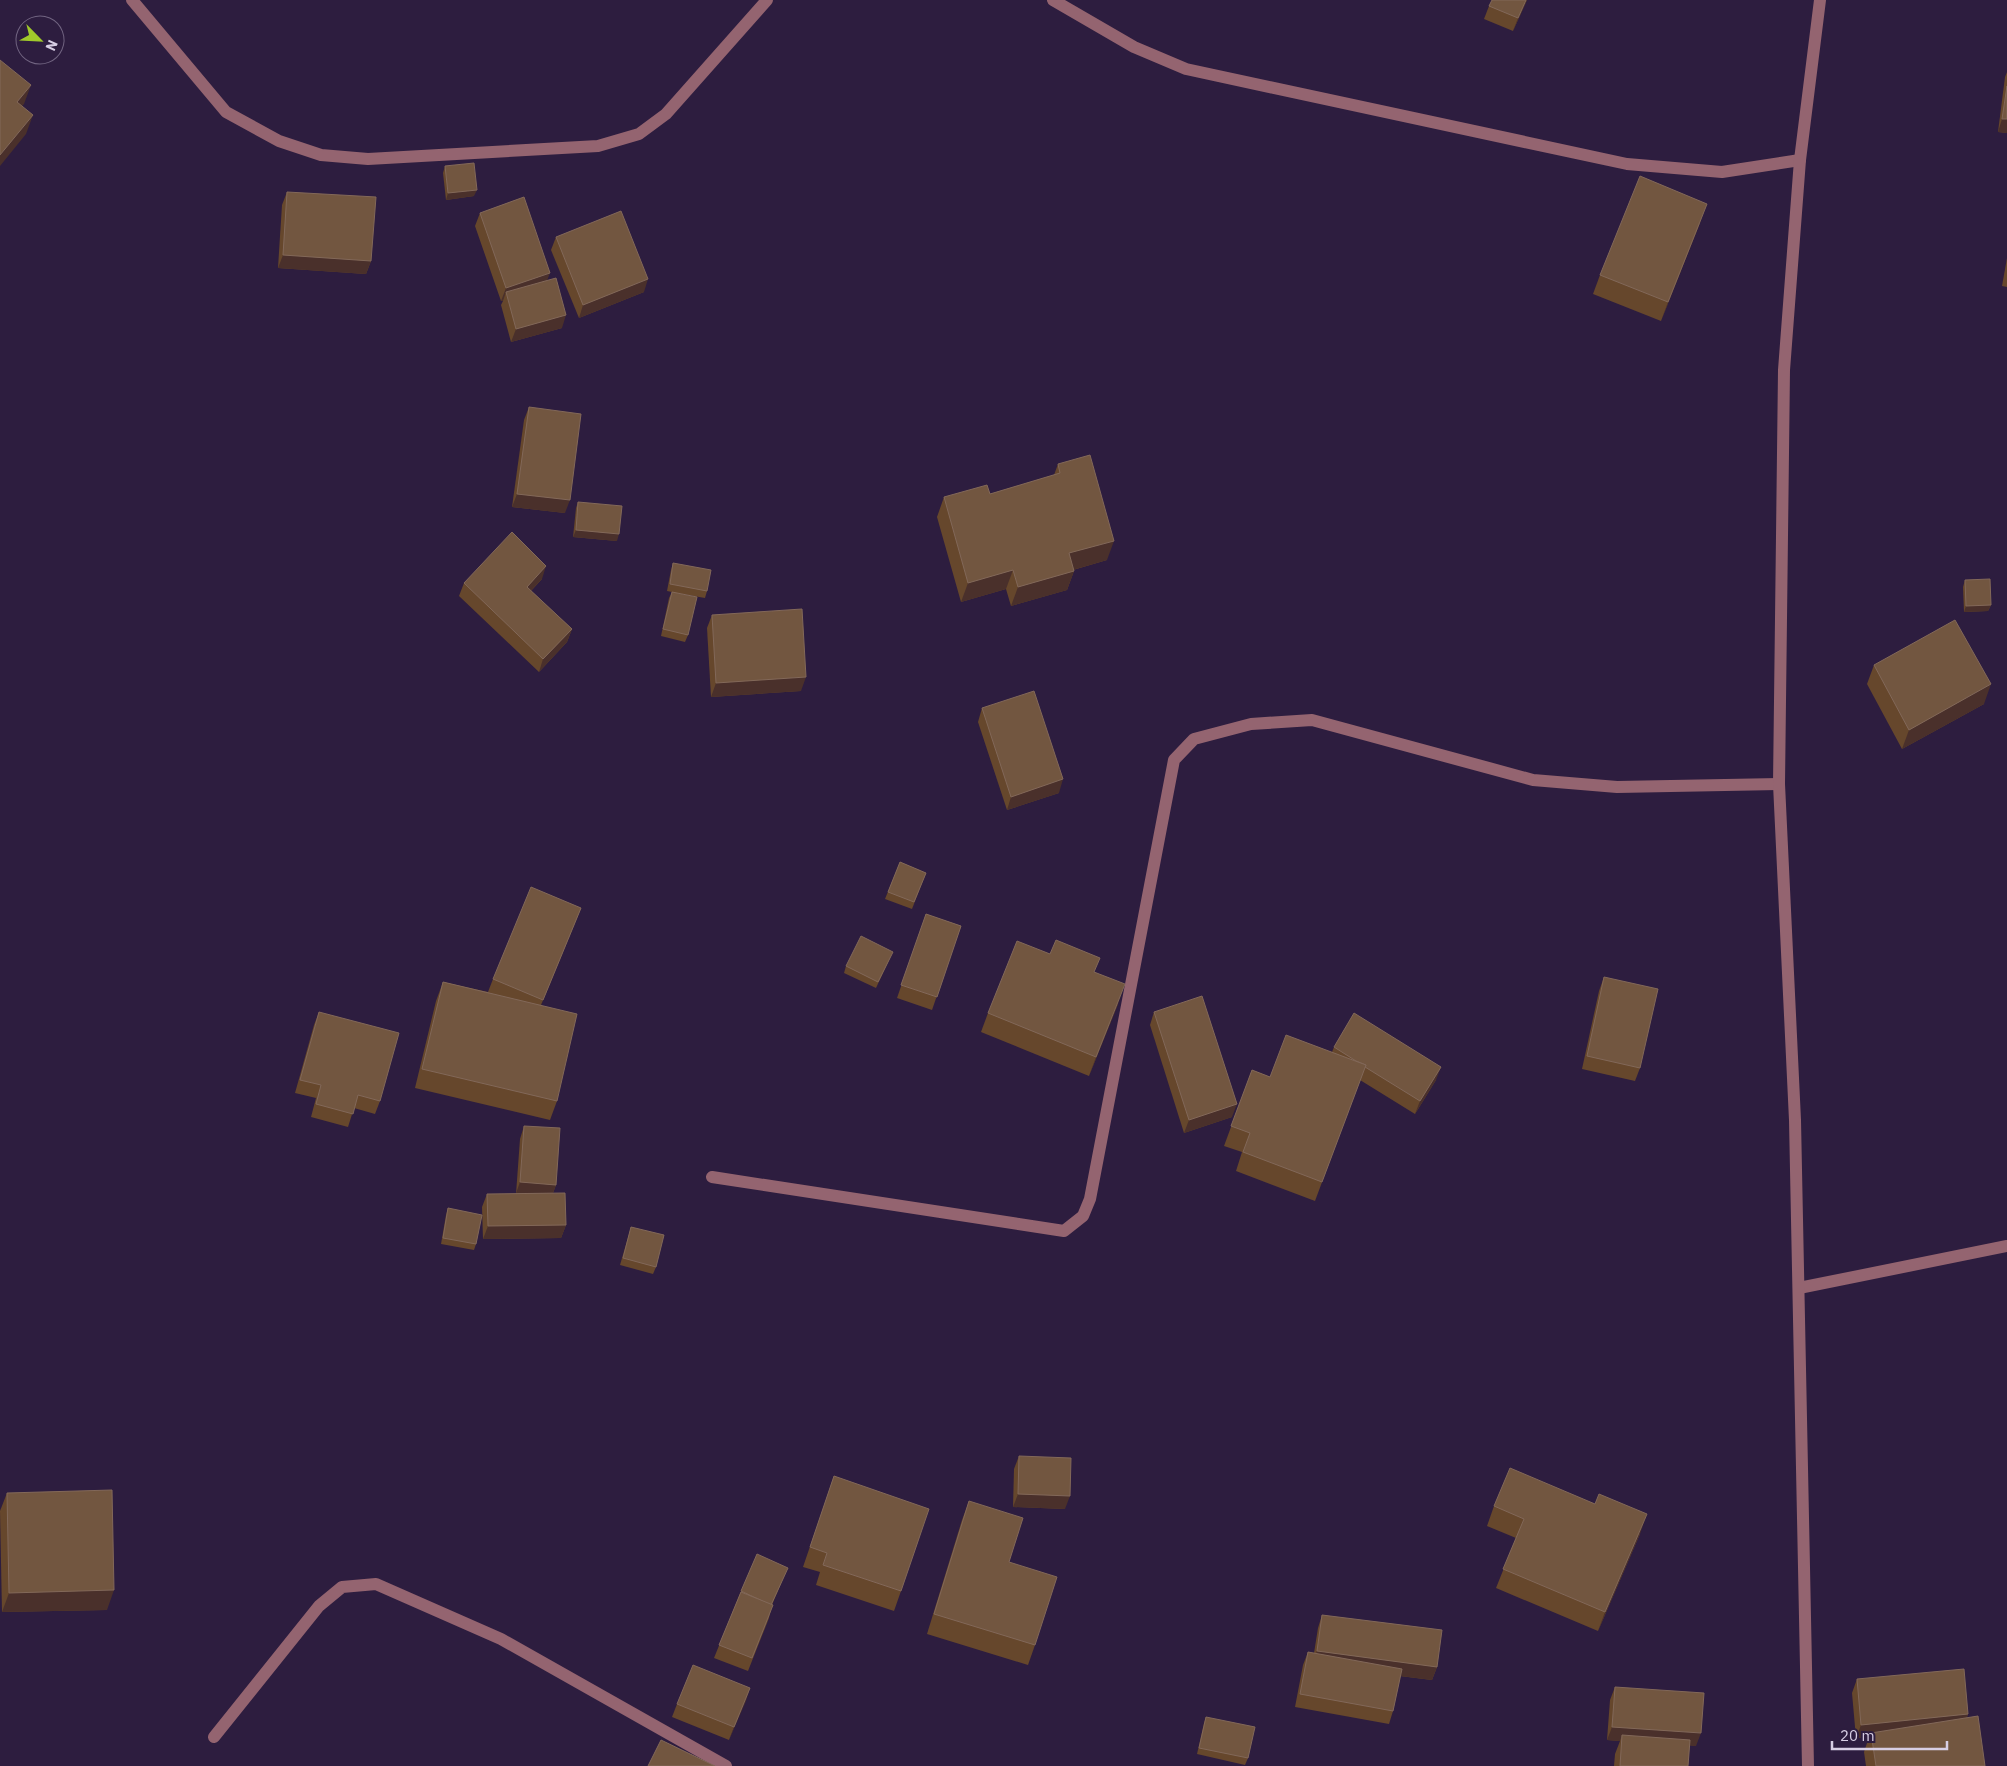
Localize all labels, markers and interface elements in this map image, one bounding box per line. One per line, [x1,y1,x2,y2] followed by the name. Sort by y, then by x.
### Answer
[15,15,65,65] north arrow
[42,37,62,54] text: N
[1832,1718,1947,1750] scale bar
[1840,1726,1875,1745] text: 20 m

